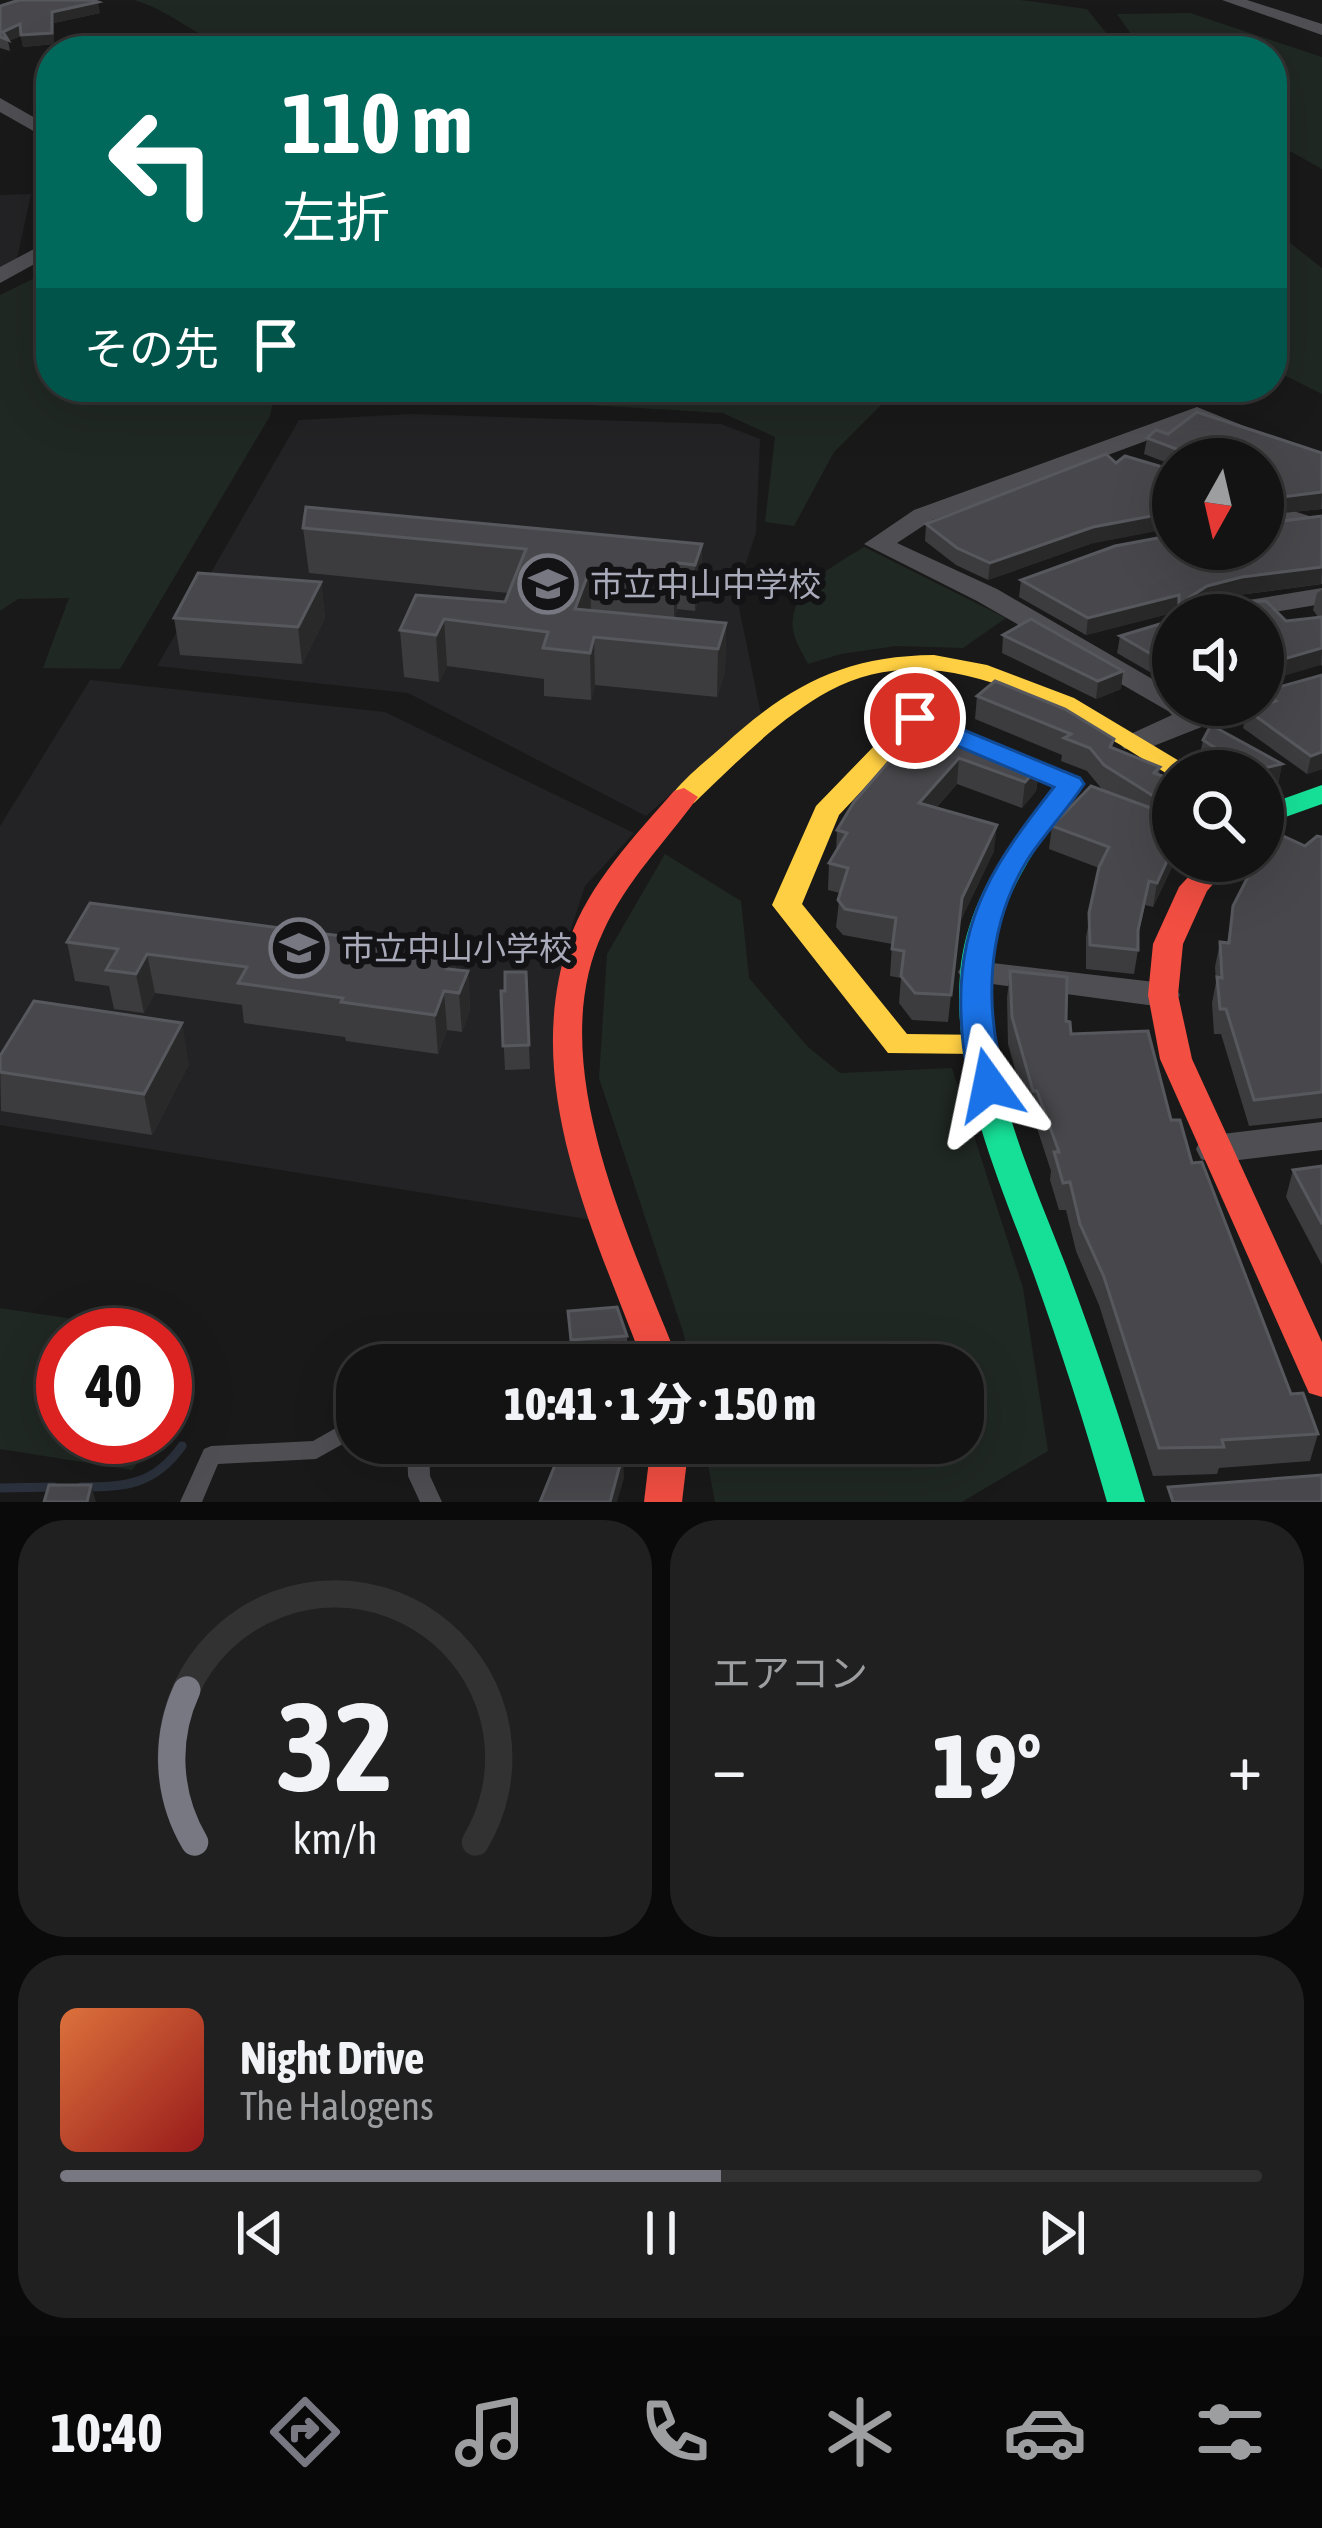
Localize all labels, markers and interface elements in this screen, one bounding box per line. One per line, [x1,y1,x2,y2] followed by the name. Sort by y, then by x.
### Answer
[282,75,472,171] text: 110 m
[84,84,240,240] icon: left
[282,187,390,248] text: 左折
[243,312,309,378] icon: arrive
[84,323,219,375] text: その先
[1152,438,1284,570] north arrow
[1152,438,1284,882] map controls
[517,553,579,615] school or university icon: 市立中山中学校
[590,565,821,603] place label: 市立中山中学校
[1152,594,1284,726] button: sound
[864,667,966,769] pin
[882,685,948,751] icon: arrive
[1152,750,1284,882] button: search
[268,917,330,979] school or university icon: 市立中山小学校
[341,929,572,967] place label: 市立中山小学校
[926,1022,1052,1148] position arrow
[36,1308,192,1464] speed limit sign: 40
[504,1378,816,1430] text: 10:41 · 1 分 · 150 m
[712,1651,868,1695] text: エアコン
[276,1674,394,1817] text: 32
[932,1714,1042,1817] text: 19°
[712,1728,746,1804] text: −
[1228,1728,1262,1804] text: +
[292,1813,378,1862] text: km/h
[240,2032,425,2084] text: Night Drive
[240,2084,434,2128] text: The Halogens
[227,2200,293,2266] icon: previous
[628,2200,694,2266] icon: pause
[1029,2200,1095,2266] icon: next
[263,2390,347,2474] icon: directions
[448,2390,532,2474] icon: music
[633,2390,717,2474] icon: phone
[818,2390,902,2474] icon: climate
[1003,2390,1087,2474] icon: car
[1188,2390,1272,2474] icon: filters
[50,2402,163,2463] text: 10:40

